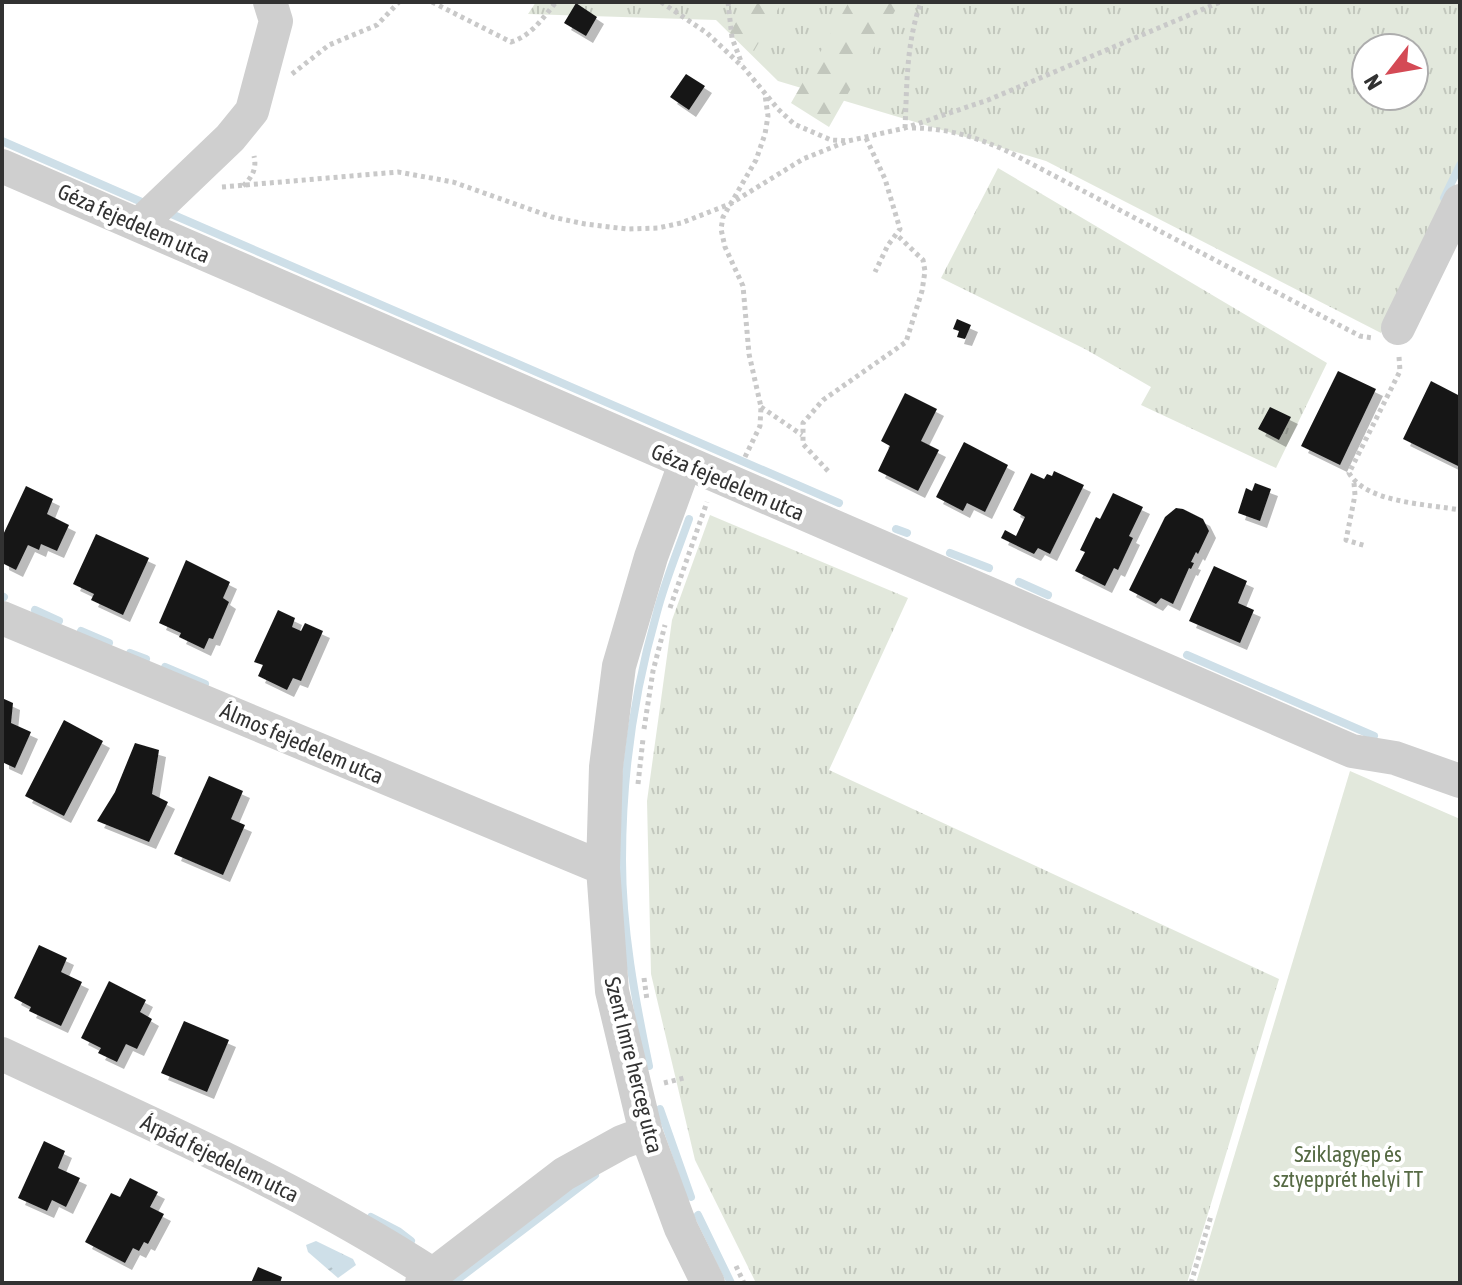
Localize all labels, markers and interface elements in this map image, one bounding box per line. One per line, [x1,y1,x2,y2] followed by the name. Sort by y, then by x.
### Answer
[1350,32,1430,112] north arrow
[1358,70,1387,95] text: N
[54,178,214,268] street label: Géza fejedelem utca
[648,438,808,526] street label: Géza fejedelem utca
[217,697,387,789] street label: Álmos fejedelem utca
[600,974,668,1156] street label: Szent Imre herceg utca
[137,1109,303,1207] street label: Árpád fejedelem utca
[1273,1141,1423,1192] park label: Sziklagyep és sztyepprét helyi TT

